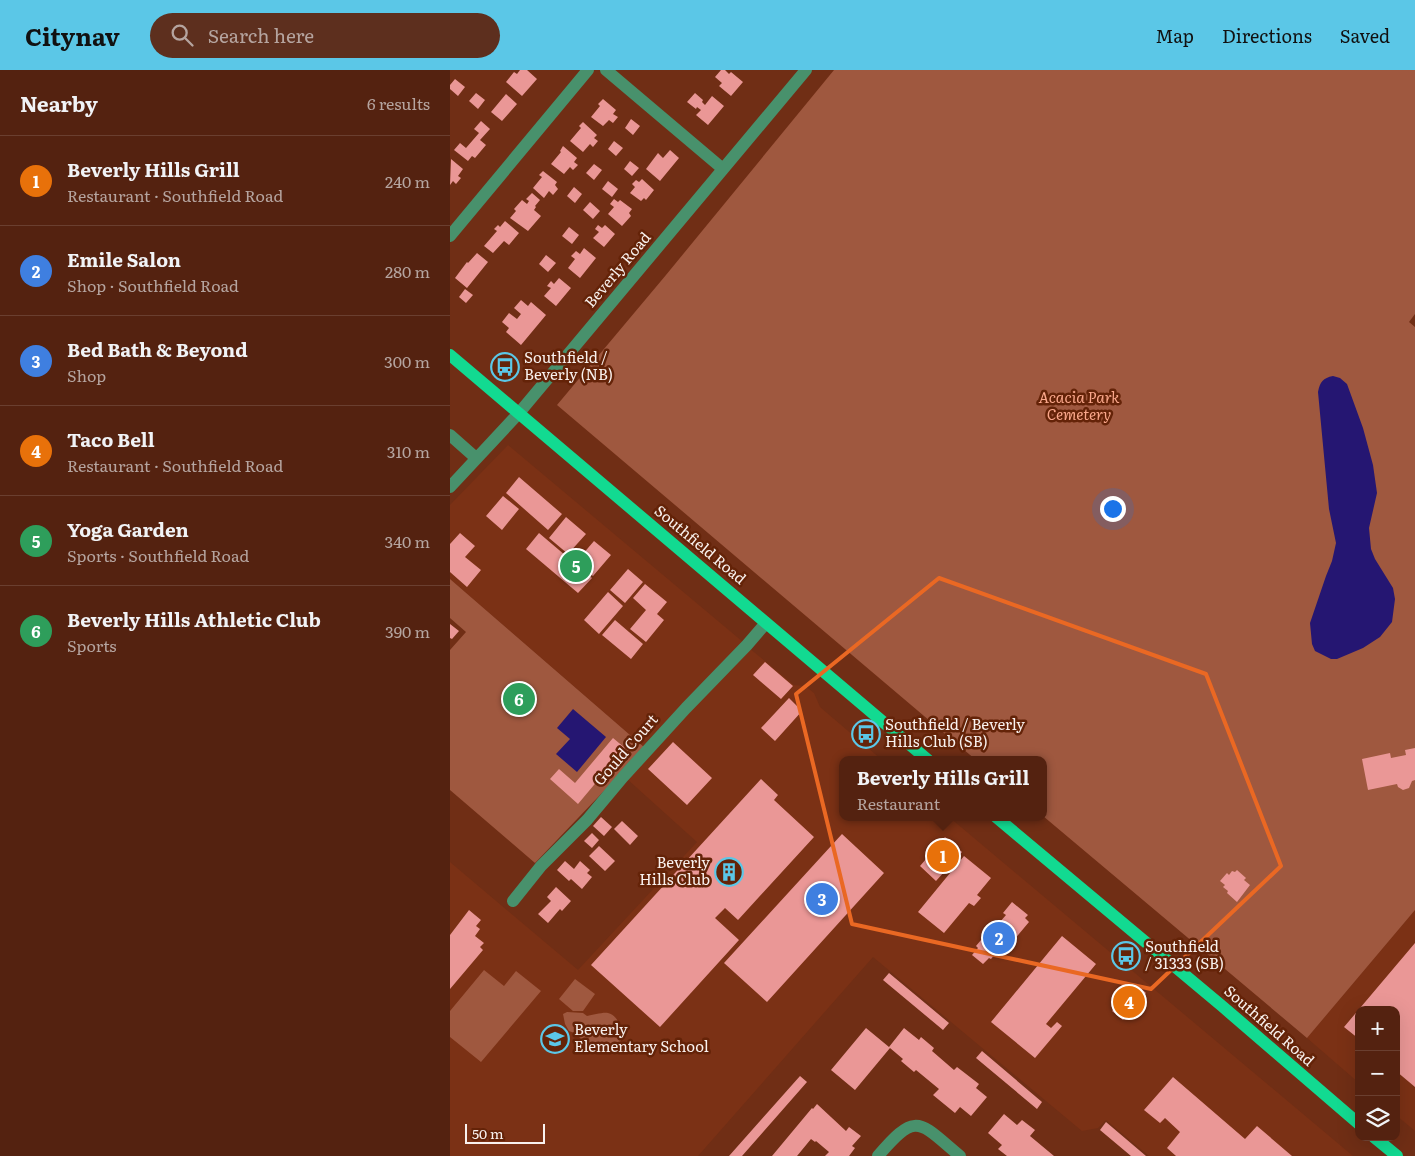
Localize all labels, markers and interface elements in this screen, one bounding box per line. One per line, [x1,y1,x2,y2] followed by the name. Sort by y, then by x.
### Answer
[150,13,500,58] search box
[25,18,120,53] text: Citynav
[168,21,196,49] icon: search
[208,21,314,49] text: Search here
[1156,22,1194,49] text: Map
[1222,22,1312,49] text: Directions
[1340,22,1390,49] text: Saved
[20,87,98,118] text: Nearby
[367,91,430,115] text: 6 results
[67,155,240,183] text: Beverly Hills Grill
[33,169,39,193] text: 1
[385,169,430,193] text: 240 m
[67,183,283,207] text: Restaurant · Southfield Road
[578,226,656,312] street label: Beverly Road
[67,245,181,273] text: Emile Salon
[32,259,40,283] text: 2
[385,259,430,283] text: 280 m
[67,273,239,297] text: Shop · Southfield Road
[67,335,248,363] text: Bed Bath & Beyond
[524,345,613,385] place label: Southfield / Beverly (NB)
[32,349,40,373] text: 3
[384,349,430,373] text: 300 m
[490,352,520,382] bus stop icon: Southfield / Beverly (NB)
[67,363,106,387] text: Shop
[1039,385,1120,425] park label: Acacia Park Cemetery
[67,425,155,453] text: Taco Bell
[31,439,41,463] text: 4
[387,439,430,463] text: 310 m
[67,453,283,477] text: Restaurant · Southfield Road
[1100,496,1126,522] your location
[650,499,752,589] street label: Southfield Road
[67,515,189,543] text: Yoga Garden
[32,529,40,553] text: 5
[385,529,430,553] text: 340 m
[67,543,249,567] text: Sports · Southfield Road
[560,547,592,585] pin: 5
[67,605,321,633] text: Beverly Hills Athletic Club
[31,619,41,643] text: 6
[385,619,430,643] text: 390 m
[67,633,117,657] text: Sports
[503,680,535,718] pin: 6
[587,708,663,790] street label: Gould Court
[885,712,1025,752] place label: Southfield / Beverly Hills Club (SB)
[851,719,881,749] bus stop icon: Southfield / Beverly Hills Club (SB)
[839,756,1047,821] popup
[857,763,1029,791] text: Beverly Hills Grill
[857,791,940,815] text: Restaurant
[927,837,959,875] pin: 1
[639,850,710,890] place label: Beverly Hills Club
[714,857,744,887] building icon: Beverly Hills Club
[806,880,838,918] pin: 3
[983,919,1015,957] pin: 2
[1145,934,1224,974] place label: Southfield / 31333 (SB)
[1111,941,1141,971] bus stop icon: Southfield / 31333 (SB)
[1220,979,1320,1071] street label: Southfield Road
[1113,983,1145,1021] pin: 4
[1355,1006,1400,1141] map controls
[1355,1006,1400,1051] button: +
[574,1017,709,1057] place label: Beverly Elementary School
[540,1024,570,1054] school or university icon: Beverly Elementary School
[1355,1051,1400,1096] button: −
[1355,1096,1400,1141] button: layers
[465,1121,545,1144] scale bar
[472,1123,504,1143] text: 50 m

